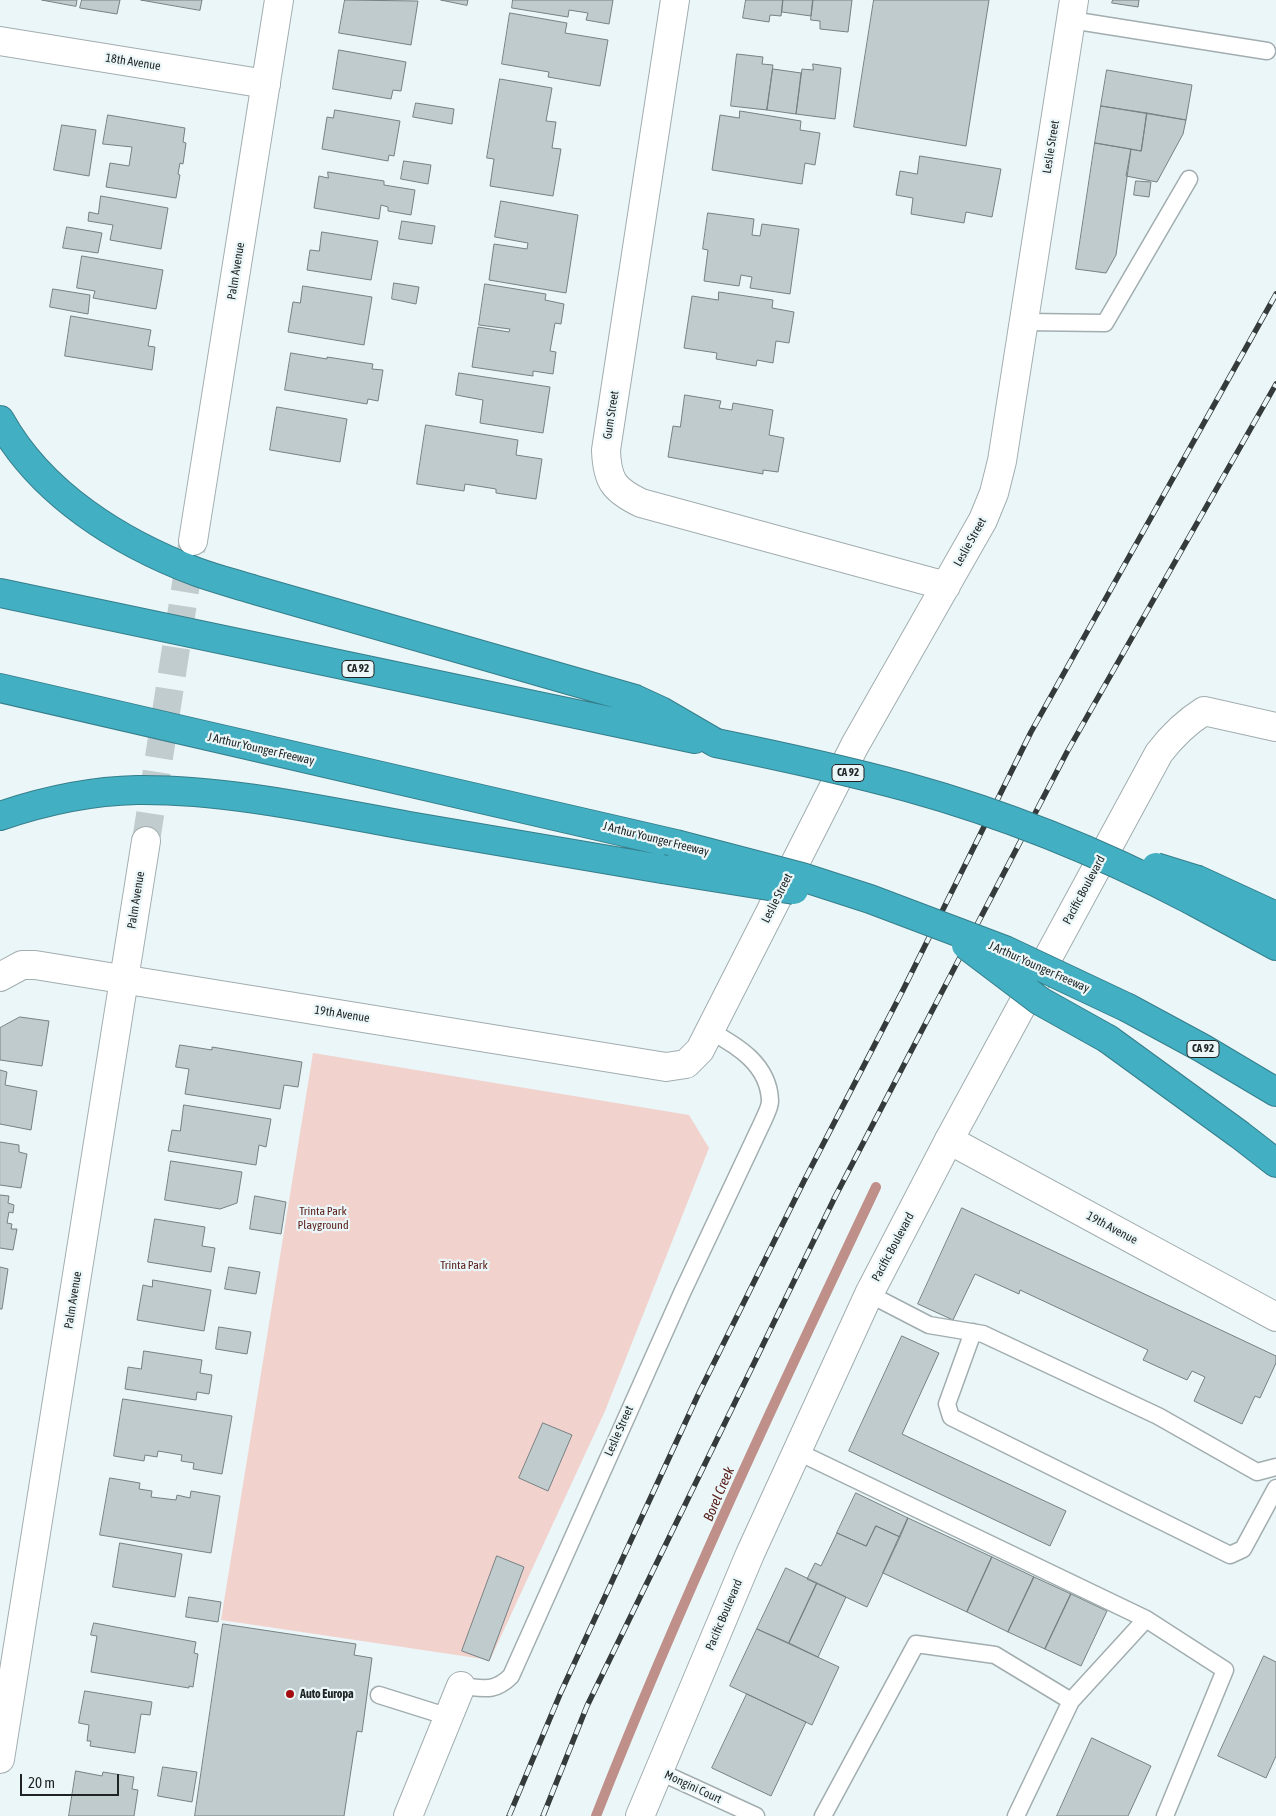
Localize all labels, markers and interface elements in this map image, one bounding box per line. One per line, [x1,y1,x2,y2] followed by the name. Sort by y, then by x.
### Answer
[105,51,161,73] street label: 18th Avenue
[1040,119,1062,175] street label: Leslie Street
[224,241,248,301] street label: Palm Avenue
[600,390,622,440] street label: Gum Street
[951,515,989,569] street label: Leslie Street
[342,661,374,678] road number: CA 92
[206,730,316,768] street label: J Arthur Younger Freeway
[832,764,864,781] road number: CA 92
[601,819,711,859] street label: J Arthur Younger Freeway
[1060,853,1108,927] street label: Pacific Boulevard
[124,870,148,930] street label: Palm Avenue
[758,871,796,925] street label: Leslie Street
[986,938,1092,996] street label: J Arthur Younger Freeway
[314,1003,370,1025] street label: 19th Avenue
[1187,1040,1219,1058] road number: CA 92
[297,1204,349,1232] park label: Trinta Park Playground
[1084,1209,1140,1247] street label: 19th Avenue
[869,1210,917,1284] street label: Pacific Boulevard
[440,1258,488,1272] park label: Trinta Park
[61,1270,85,1330] street label: Palm Avenue
[602,1404,636,1458] street label: Leslie Street
[700,1464,738,1524] water label: Borel Creek
[703,1577,745,1653] street label: Pacific Boulevard
[300,1687,354,1701] place label: Auto Europa
[284,1688,296,1700] marker: Auto Europa
[22,1764,121,1796] scale bar
[662,1768,724,1806] street label: Mongini Court
[28,1774,55,1791] text: 20 m

